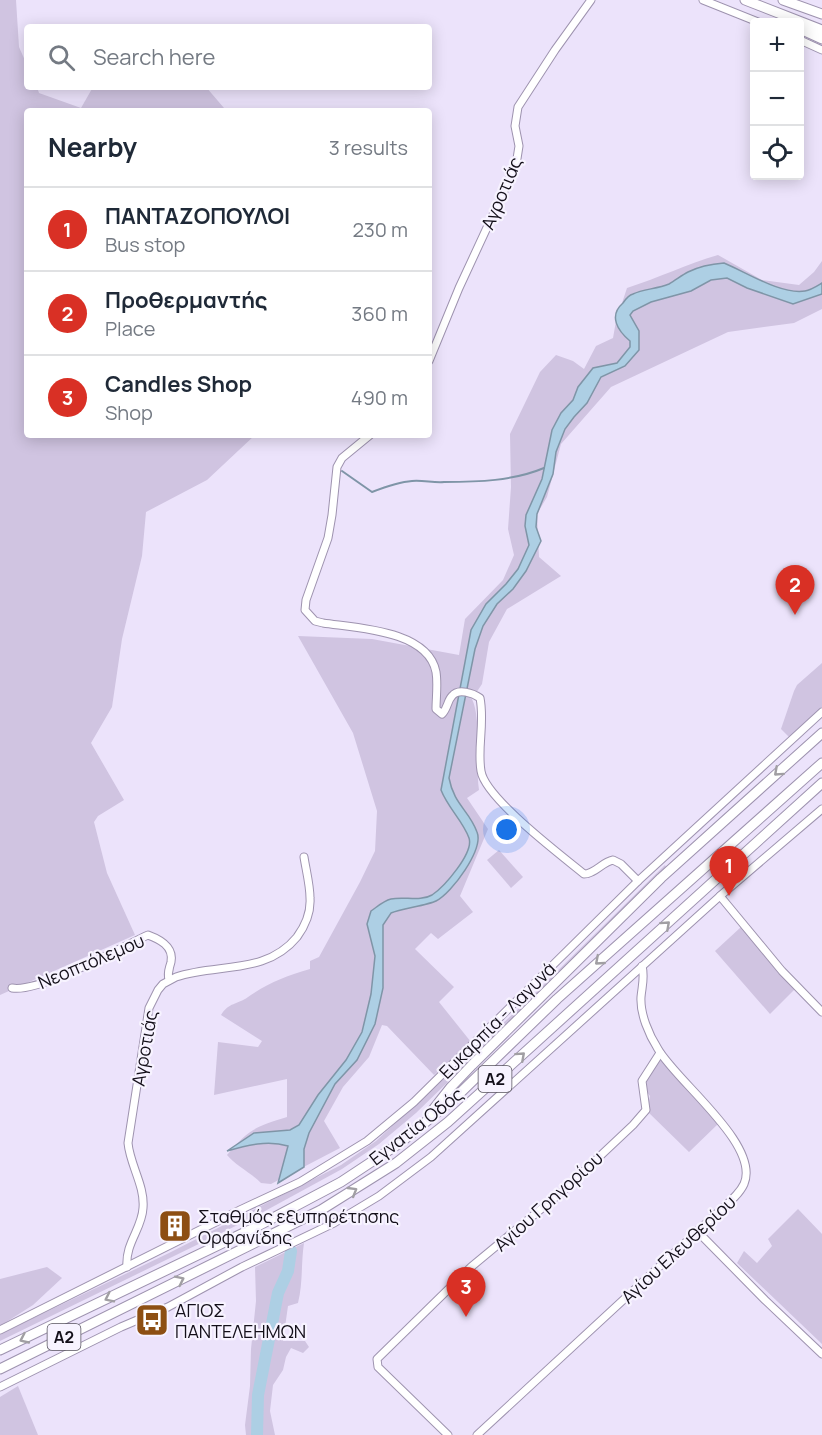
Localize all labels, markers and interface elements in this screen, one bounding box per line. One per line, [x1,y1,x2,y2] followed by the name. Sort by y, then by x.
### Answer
[750,18,804,180] map controls
[750,18,804,72] button: +
[24,24,432,90] search box
[45,41,78,74] icon: search
[93,42,215,72] text: Search here
[750,72,804,126] button: −
[750,126,804,180] button: locate
[48,129,137,165] text: Nearby
[329,134,408,161] text: 3 results
[475,153,527,233] street label: Αγροτιάς
[105,201,290,231] text: ΠΑΝΤΑΖΟΠΟΥΛΟΙ
[63,216,72,243] text: 1
[352,216,408,243] text: 230 m
[105,231,185,258] text: Bus stop
[105,285,267,315] text: Προθερμαντής
[62,300,73,327] text: 2
[351,300,408,327] text: 360 m
[105,315,155,342] text: Place
[105,369,252,399] text: Candles Shop
[62,384,73,411] text: 3
[351,384,408,411] text: 490 m
[105,399,153,426] text: Shop
[776,566,814,615] pin: 2
[774,765,785,776] one-way arrow
[492,815,521,844] your location
[710,846,748,896] pin: 1
[659,921,669,932] one-way arrow
[34,928,148,994] street label: Νεοπτόλεμου
[596,954,606,965] one-way arrow
[433,956,561,1084] street label: Ευκαρπία - Λαγυνά
[126,1008,162,1088] street label: Αγροτιάς
[514,1052,525,1063] one-way arrow
[478,1066,512,1092] road number: Α2
[364,1082,468,1170] street label: Εγνατία Οδός
[488,1146,608,1256] street label: Αγίου Γρηγορίου
[347,1186,357,1198] one-way arrow
[616,1190,740,1308] street label: Αγίου Ελευθερίου
[198,1204,399,1249] place label: Σταθμός εξυπηρέτησης Ορφανίδης
[157,1208,193,1244] building icon: Σταθμός εξυπηρέτησης Ορφανίδης
[446,1268,486,1317] pin: 3
[173,1275,184,1287] one-way arrow
[104,1291,115,1303] one-way arrow
[175,1298,306,1343] place label: ΑΓΙΟΣ ΠΑΝΤΕΛΕΗΜΩΝ
[134,1302,170,1338] bus stop icon: ΑΓΙΟΣ ΠΑΝΤΕΛΕΗΜΩΝ
[48,1324,80,1350] road number: Α2
[19,1331,30,1343] one-way arrow

